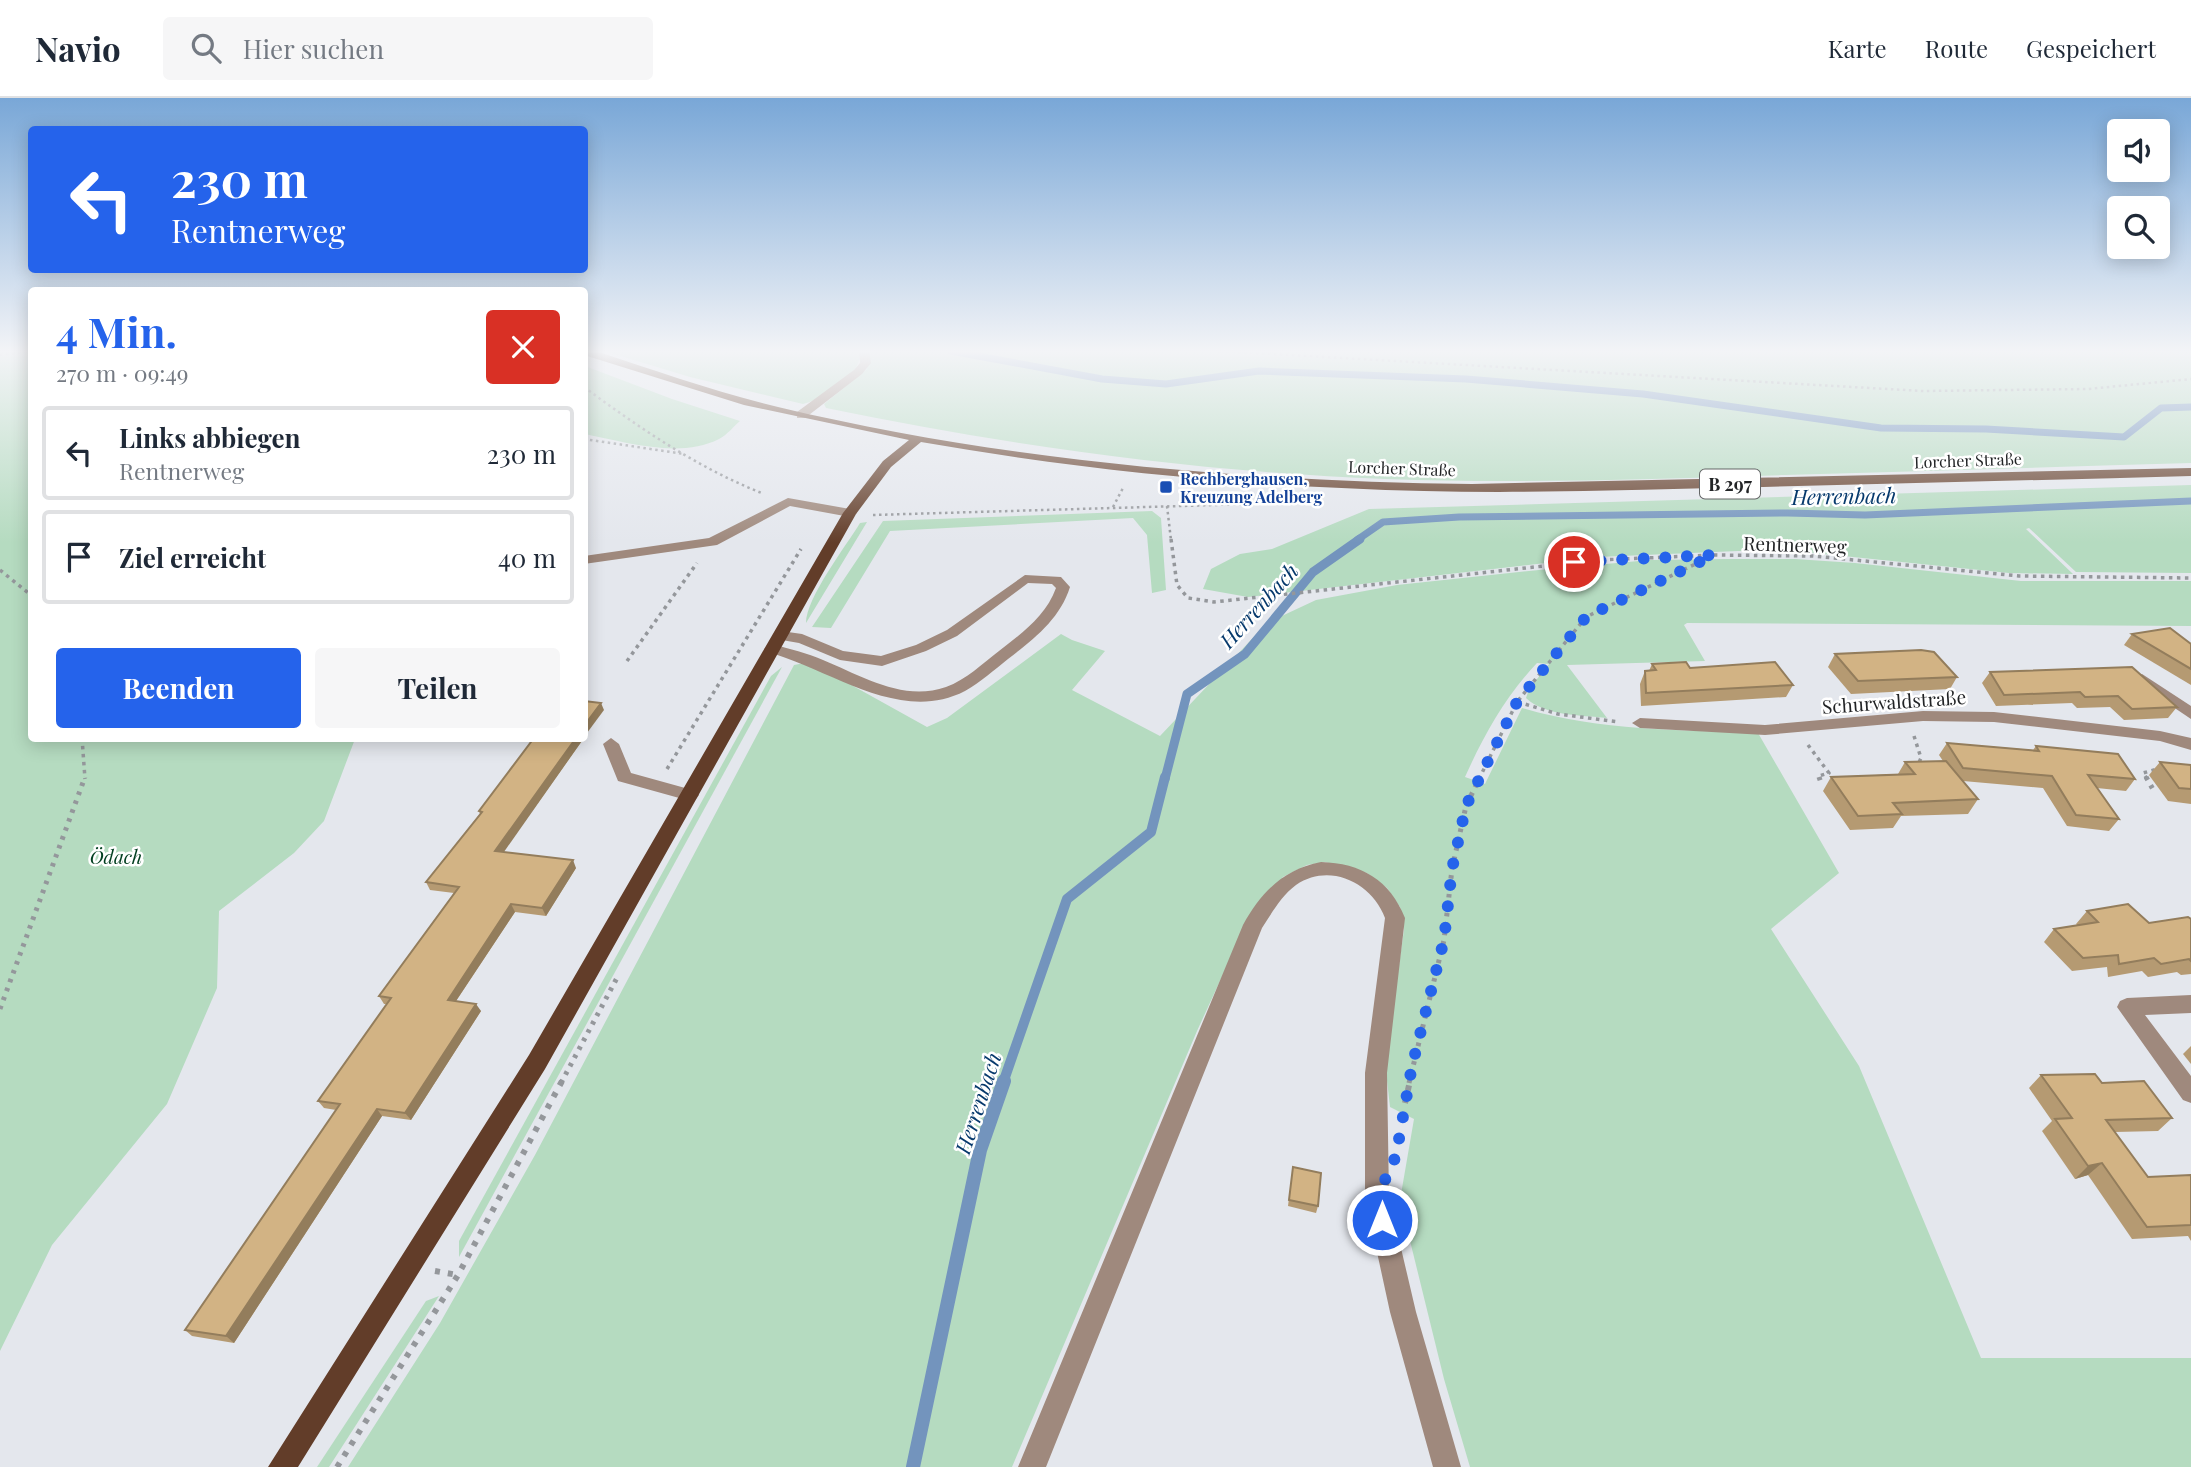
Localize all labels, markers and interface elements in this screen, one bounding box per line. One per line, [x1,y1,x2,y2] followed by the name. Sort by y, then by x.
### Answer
[163,17,653,80] search box
[35,26,121,70] text: Navio
[187,29,225,67] icon: search
[243,31,384,66] text: Hier suchen
[1828,32,1887,64] text: Karte
[1925,32,1988,64] text: Route
[2026,32,2156,64] text: Gespeichert
[2107,119,2170,259] map controls
[2107,119,2170,182] button: sound
[171,145,308,210] text: 230 m
[56,154,147,245] icon: left
[2107,196,2170,259] button: search
[171,208,345,251] text: Rentnerweg
[56,303,177,359] text: 4 Min.
[486,310,560,384] button: close
[56,357,189,388] text: 270 m · 09:49
[119,420,300,455] text: Links abbiegen
[60,434,98,472] icon: left
[487,436,556,471] text: 230 m
[1914,448,2022,472] street label: Lorcher Straße
[119,455,244,486] text: Rentnerweg
[1348,456,1456,480] street label: Lorcher Straße
[1180,468,1322,507] place label: Rechberghausen, Kreuzung Adelberg
[1700,470,1760,498] road number: B 297
[1158,479,1174,495] marker: Rechberghausen, Kreuzung Adelberg
[1790,480,1897,510] water label: Herrenbach
[1743,529,1847,559] street label: Rentnerweg
[1544,532,1604,592] pin
[60,538,98,576] icon: arrive
[119,540,266,575] text: Ziel erreicht
[498,540,556,575] text: 40 m
[1555,543,1593,581] icon: arrive
[1212,557,1303,654] water label: Herrenbach
[56,648,301,728] button: Beenden
[315,648,560,728] button: Teilen
[1821,683,1967,719] street label: Schurwaldstraße
[90,843,142,869] park label: Ödach
[947,1049,1007,1158] water label: Herrenbach
[1345,1183,1419,1257] position arrow

